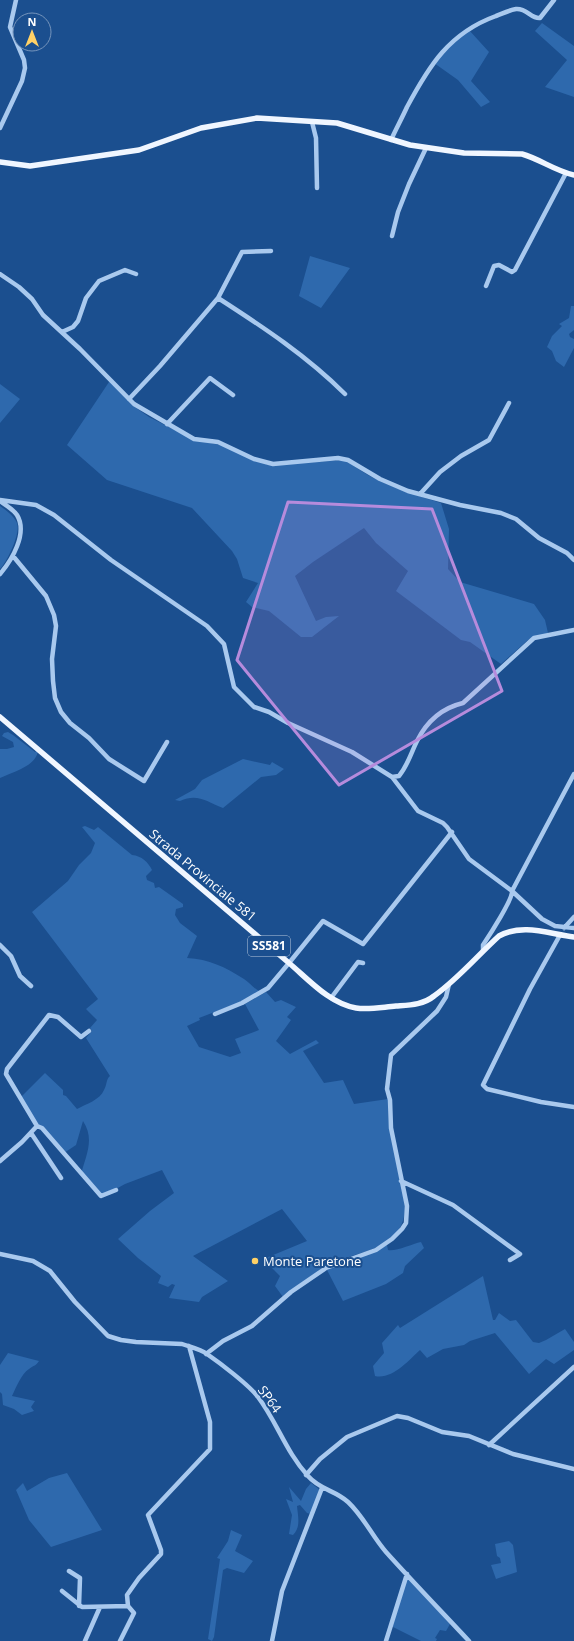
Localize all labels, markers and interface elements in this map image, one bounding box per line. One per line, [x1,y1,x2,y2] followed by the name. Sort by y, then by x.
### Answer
[12,12,52,52] north arrow
[28,14,36,29] text: N
[146,825,260,925] street label: Strada Provinciale 581
[248,936,290,956] road number: SS581
[263,1252,361,1270] place label: Monte Paretone
[250,1256,260,1266] marker: Monte Paretone
[254,1382,286,1417] street label: SP64

